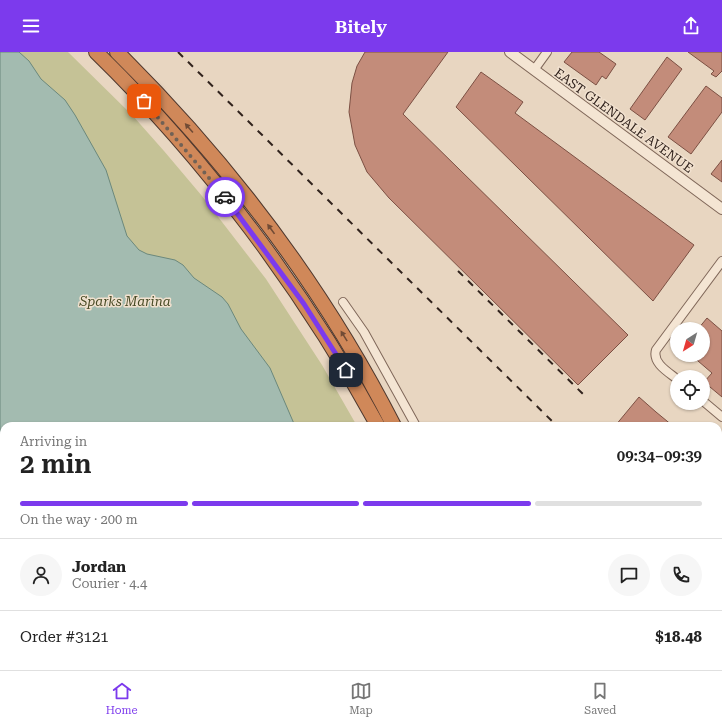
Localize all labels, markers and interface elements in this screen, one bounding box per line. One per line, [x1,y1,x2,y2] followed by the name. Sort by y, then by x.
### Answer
[20,15,42,37] icon: menu
[680,15,702,37] icon: share
[335,16,387,37] text: Bitely
[551,65,696,176] street label: EAST GLENDALE AVENUE
[127,84,161,118] pin
[133,90,155,112] icon: bag
[184,123,193,133] one-way arrow
[205,177,245,217] courier
[214,186,236,208] icon: car
[267,223,275,234] one-way arrow
[78,294,171,309] park label: Sparks Marina
[670,322,710,362] north arrow
[670,322,710,410] map controls
[341,330,348,342] one-way arrow
[329,353,363,387] pin
[335,359,357,381] icon: home
[670,370,710,410] button: locate
[20,434,87,449] text: Arriving in
[617,447,702,465] text: 09:34–09:39
[20,449,92,479] text: 2 min
[20,512,137,527] text: On the way · 200 m
[20,554,62,596] button: person
[608,554,650,596] button: chat
[660,554,702,596] button: phone
[72,558,126,576] text: Jordan
[72,576,147,591] text: Courier · 4.4
[20,628,109,646] text: Order #3121
[655,628,702,646] text: $18.48
[106,680,138,717] tab: Home
[349,680,373,717] tab: Map
[584,680,616,717] tab: Saved

